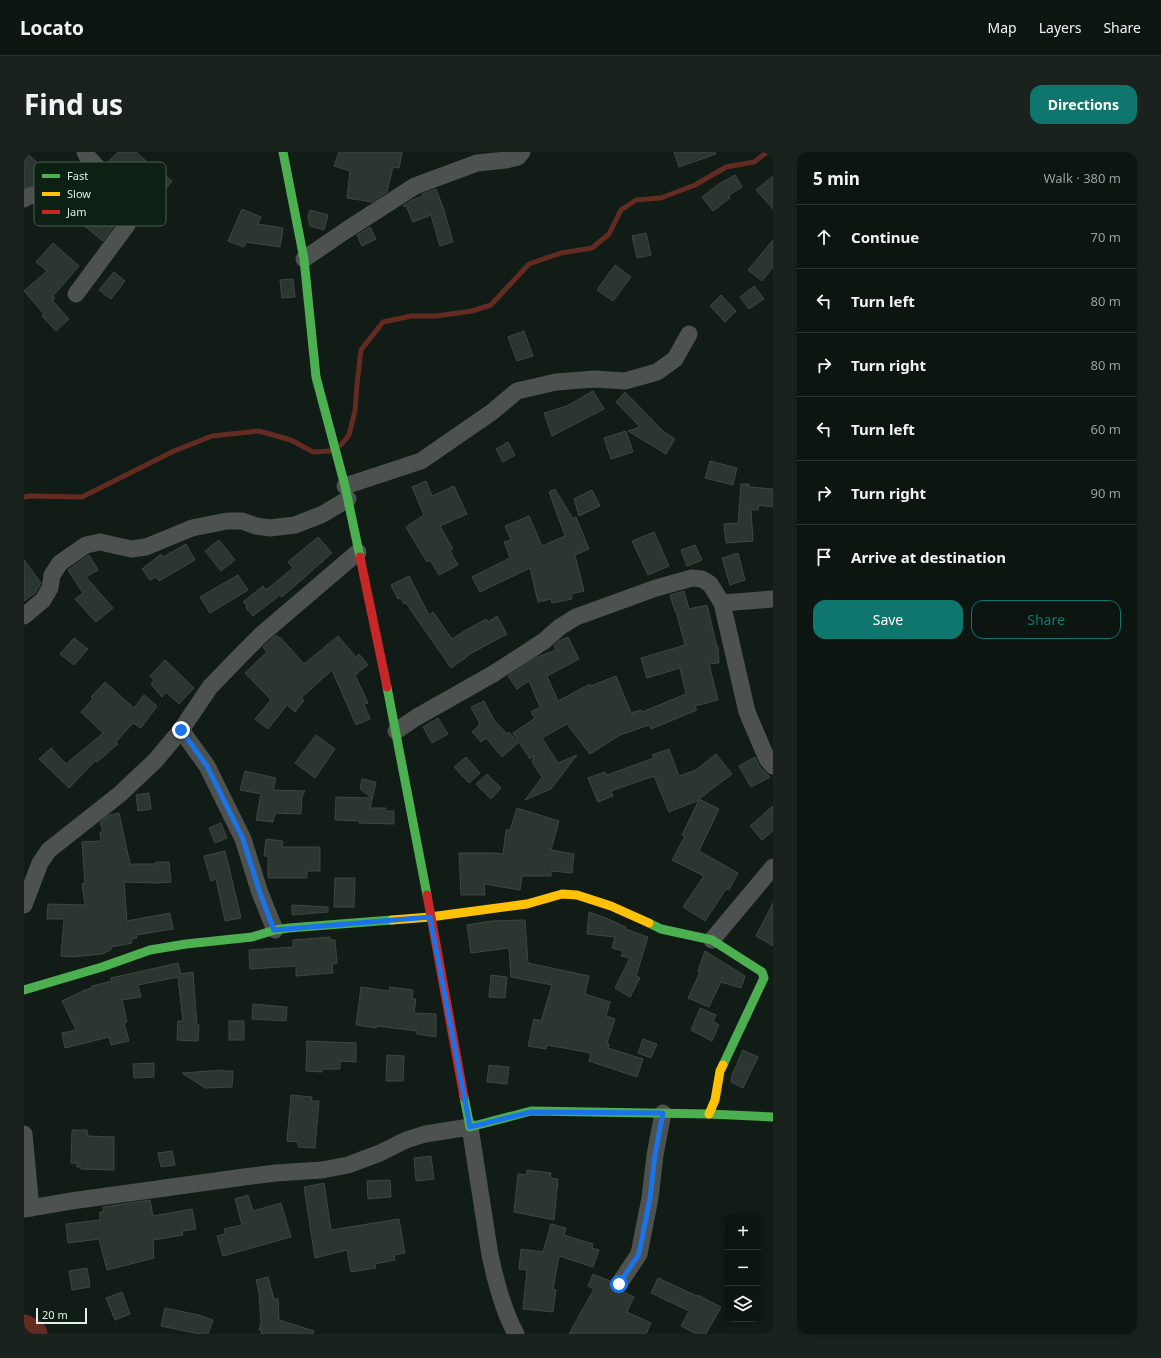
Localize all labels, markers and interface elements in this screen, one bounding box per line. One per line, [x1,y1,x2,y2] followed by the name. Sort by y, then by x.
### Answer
[20,15,84,41] text: Locato
[988,18,1017,37] text: Map
[1039,18,1081,37] text: Layers
[1103,18,1141,37] text: Share
[24,85,123,123] text: Find us
[1030,85,1137,124] button: Directions
[34,162,166,226] legend
[813,167,860,190] text: 5 min
[67,168,88,183] text: Fast
[1043,169,1121,187] text: Walk · 380 m
[67,186,91,201] text: Slow
[66,204,86,219] text: Jam
[813,226,835,248] icon: ahead
[851,227,919,247] text: Continue
[1091,228,1121,246] text: 70 m
[813,290,835,312] icon: left
[851,291,915,311] text: Turn left
[1091,292,1121,310] text: 80 m
[813,354,835,376] icon: right
[851,355,926,375] text: Turn right
[1091,356,1121,374] text: 80 m
[813,418,835,440] icon: left
[851,419,915,439] text: Turn left
[1091,420,1121,438] text: 60 m
[813,482,835,504] icon: right
[851,483,926,503] text: Turn right
[1091,484,1121,502] text: 90 m
[813,546,835,568] icon: arrive
[851,547,1006,567] text: Arrive at destination
[813,600,963,639] button: Save
[971,600,1121,639] button: Share
[172,721,190,739] route end
[725,1214,761,1322] map controls
[725,1214,761,1250] button: +
[725,1250,761,1286] button: −
[610,1275,628,1293] route start
[725,1286,761,1322] button: layers
[36,1306,87,1325] scale bar
[42,1307,68,1322] text: 20 m

